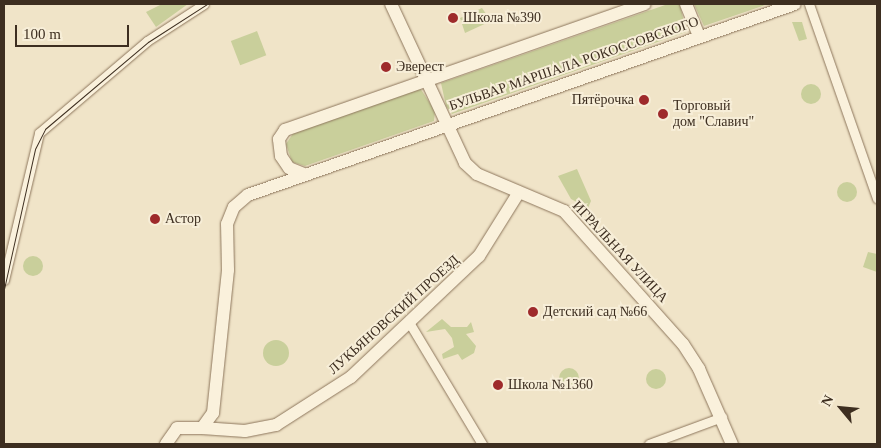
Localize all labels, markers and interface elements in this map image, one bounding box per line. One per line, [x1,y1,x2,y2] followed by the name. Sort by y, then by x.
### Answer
[463,10,541,26] place label: Школа №390
[447,12,459,24] marker: Школа №390
[447,13,701,115] street label: БУЛЬВАР МАРШАЛА РОКОССОВСКОГО
[18,15,131,47] scale bar
[23,26,61,42] text: 100 m
[396,59,444,75] place label: Эверест
[380,61,392,73] marker: Эверест
[572,92,634,108] place label: Пятёрочка
[638,94,650,106] marker: Пятёрочка
[673,98,754,130] place label: Торговый дом "Славич"
[657,108,669,120] marker: Торговый дом "Славич"
[568,198,672,306] street label: ИГРАЛЬНАЯ УЛИЦА
[165,211,201,227] place label: Астор
[149,213,161,225] marker: Астор
[325,252,463,378] street label: ЛУКЬЯНОВСКИЙ ПРОЕЗД
[543,304,647,320] place label: Детский сад №66
[527,306,539,318] marker: Детский сад №66
[508,377,593,393] place label: Школа №1360
[492,379,504,391] marker: Школа №1360
[816,383,866,433] north arrow
[818,393,836,409] text: N

